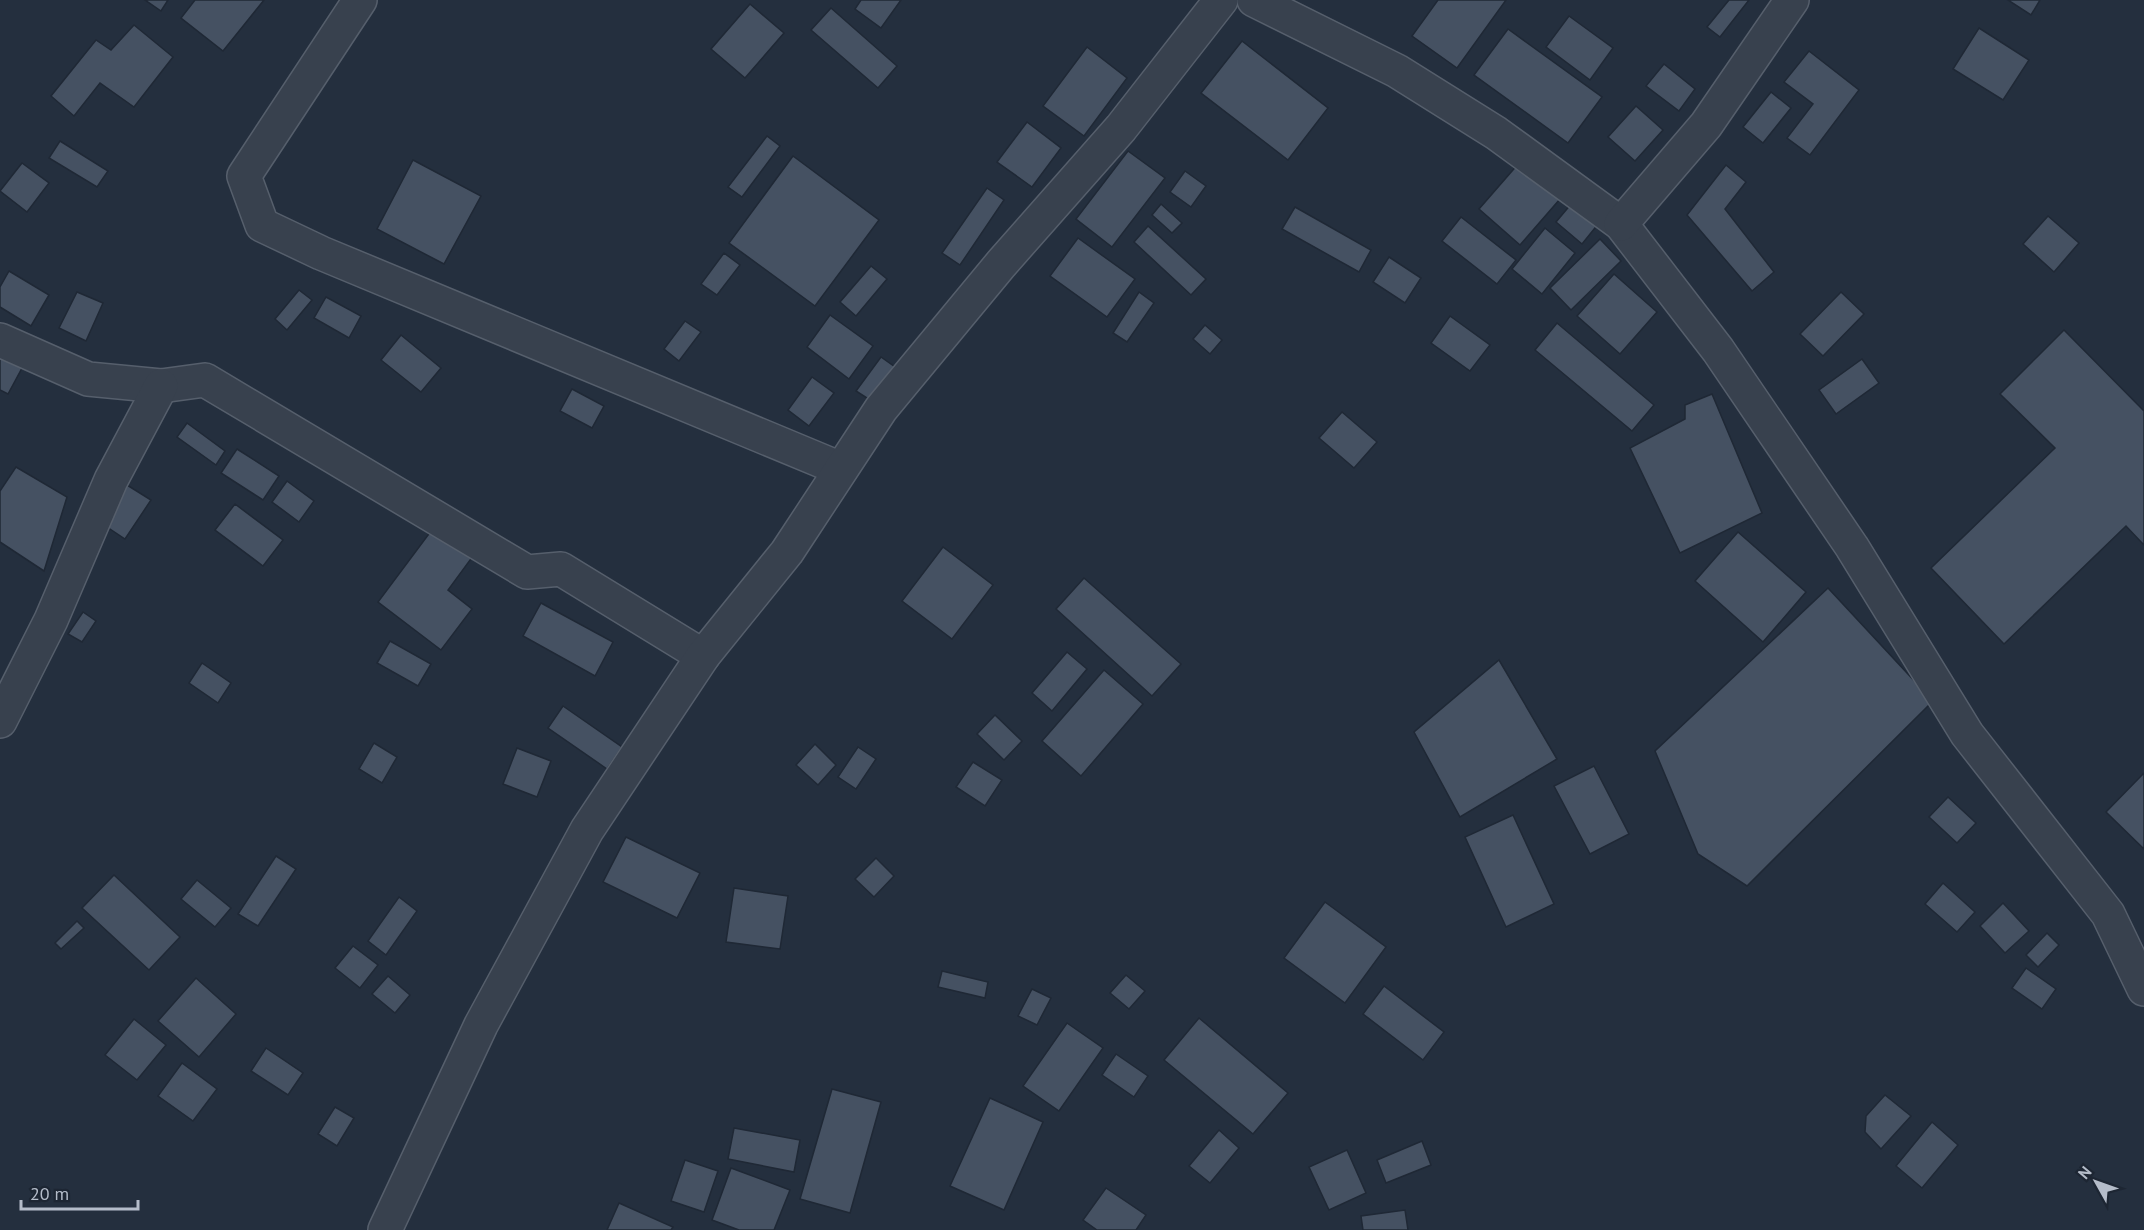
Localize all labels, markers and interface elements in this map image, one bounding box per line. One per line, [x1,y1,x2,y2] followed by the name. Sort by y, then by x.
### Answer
[2066,1152,2126,1212] north arrow
[2073,1162,2096,1183] text: N
[21,1173,138,1211] scale bar
[30,1182,69,1205] text: 20 m

